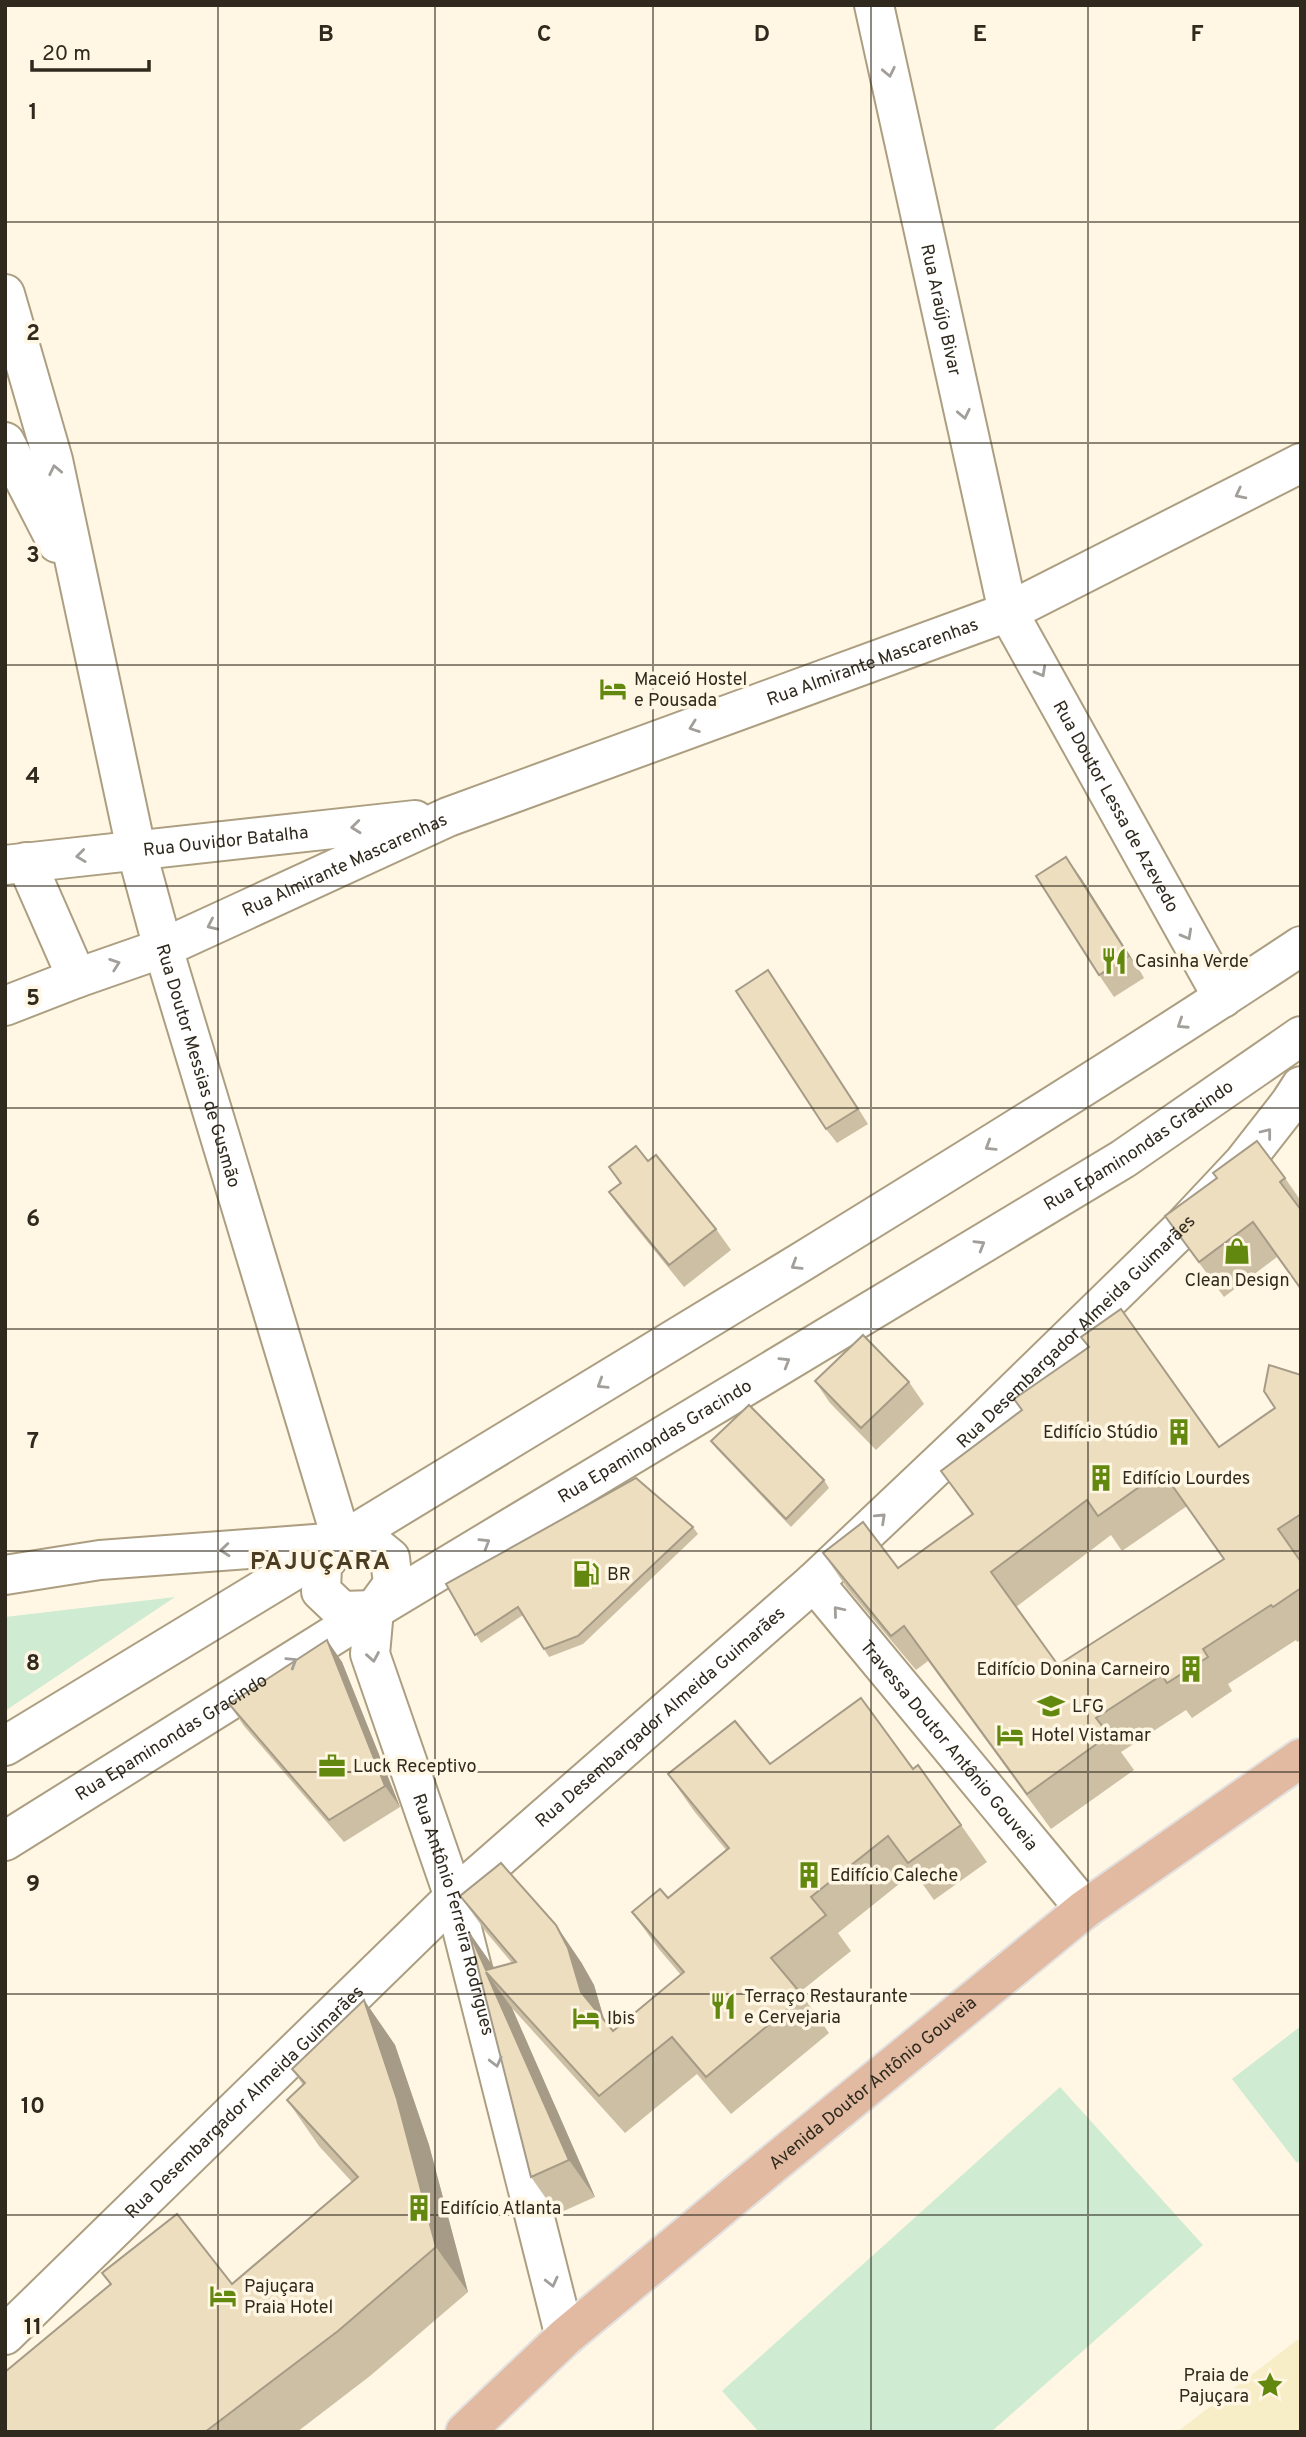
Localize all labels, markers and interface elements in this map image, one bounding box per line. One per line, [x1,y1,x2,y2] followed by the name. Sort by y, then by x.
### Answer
[318,21,334,50] text: B
[537,21,551,50] text: C
[754,21,770,50] text: D
[973,21,987,50] text: E
[1190,21,1204,50] text: F
[32,28,149,72] scale bar
[42,41,91,68] text: 20 m
[881,66,895,78] one-way arrow
[28,99,38,128] text: 1
[914,242,965,378] street label: Rua Araújo Bivar
[26,320,40,349] text: 2
[956,408,971,420] one-way arrow
[49,464,64,476] one-way arrow
[1235,486,1247,500] one-way arrow
[26,542,40,571] text: 3
[764,614,982,712] street label: Rua Almirante Mascarenhas
[1033,664,1046,677] one-way arrow
[634,669,747,713] place label: Maceió Hostel e Pousada
[598,674,628,704] hotel icon: Maceió Hostel e Pousada
[1047,697,1183,917] street label: Rua Doutor Lessa de Azevedo
[688,719,700,733] one-way arrow
[26,763,40,792] text: 4
[239,809,451,923] street label: Rua Almirante Mascarenhas
[350,819,362,834] one-way arrow
[142,822,310,863] street label: Rua Ouvidor Batalha
[75,848,87,863] one-way arrow
[206,917,219,931] one-way arrow
[1179,928,1192,940] one-way arrow
[149,941,245,1191] street label: Rua Doutor Messias de Gusmão
[1099,946,1129,976] restaurant icon: Casinha Verde
[1135,951,1249,974] place label: Casinha Verde
[108,958,120,972] one-way arrow
[26,985,40,1014] text: 5
[1177,1016,1190,1029] one-way arrow
[1040,1076,1239,1217] street label: Rua Epaminondas Gracindo
[1259,1128,1272,1140] one-way arrow
[985,1138,998,1151] one-way arrow
[26,1206,40,1235] text: 6
[952,1211,1201,1454] street label: Rua Desembargador Almeida Guimarães
[1222,1236,1252,1266] shop icon: Clean Design
[973,1240,986,1253] one-way arrow
[791,1257,804,1270] one-way arrow
[1184,1270,1290,1293] place label: Clean Design
[778,1358,791,1371] one-way arrow
[554,1375,757,1509] street label: Rua Epaminondas Gracindo
[597,1376,610,1389] one-way arrow
[1164,1417,1194,1447] building icon: Edifício Stúdio
[1043,1422,1158,1445] place label: Edifício Stúdio
[27,1428,39,1457] text: 7
[1086,1463,1116,1493] building icon: Edifício Lourdes
[1122,1468,1250,1491] place label: Edifício Lourdes
[873,1514,886,1526] one-way arrow
[478,1538,491,1551] one-way arrow
[219,1542,230,1557] one-way arrow
[250,1548,392,1578] district label: PAJUÇARA
[571,1559,601,1589] fuel station icon: BR
[607,1564,631,1587] place label: BR
[531,1602,791,1833] street label: Rua Desembargador Almeida Guimarães
[834,1606,846,1619] one-way arrow
[854,1636,1042,1856] street label: Travessa Doutor Antônio Gouveia
[26,1650,40,1679] text: 8
[364,1651,379,1663] one-way arrow
[1176,1654,1206,1684] building icon: Edifício Donina Carneiro
[284,1657,297,1670] one-way arrow
[977,1659,1170,1682] place label: Edifício Donina Carneiro
[72,1670,272,1807] street label: Rua Epaminondas Gracindo
[1036,1691,1066,1721] school or university icon: LFG
[1072,1696,1104,1719] place label: LFG
[995,1720,1025,1750] hotel icon: Hotel Vistamar
[1031,1725,1151,1748] place label: Hotel Vistamar
[317,1751,347,1781] office icon: Luck Receptivo
[353,1756,477,1779] place label: Luck Receptivo
[406,1791,498,2038] street label: Rua Antônio Ferreira Rodrigues
[794,1860,824,1890] building icon: Edifício Caleche
[830,1865,958,1888] place label: Edifício Caleche
[26,1871,40,1900] text: 9
[121,1981,369,2224] street label: Rua Desembargador Almeida Guimarães
[744,1986,908,2030] place label: Terraço Restaurante e Cervejaria
[708,1991,738,2021] restaurant icon: Terraço Restaurante e Cervejaria
[765,1992,982,2176] street label: Avenida Doutor Antônio Gouveia
[571,2003,601,2033] hotel icon: Ibis
[607,2008,635,2031] place label: Ibis
[488,2056,502,2068] one-way arrow
[21,2093,45,2122] text: 10
[404,2193,434,2223] building icon: Edifício Atlanta
[440,2198,561,2221] place label: Edifício Atlanta
[244,2276,333,2320] place label: Pajuçara Praia Hotel
[544,2276,558,2288] one-way arrow
[208,2281,238,2311] hotel icon: Pajuçara Praia Hotel
[24,2314,42,2343] text: 11
[1179,2365,1249,2409] place label: Praia de Pajuçara
[1255,2370,1285,2400] place icon: Praia de Pajuçara

